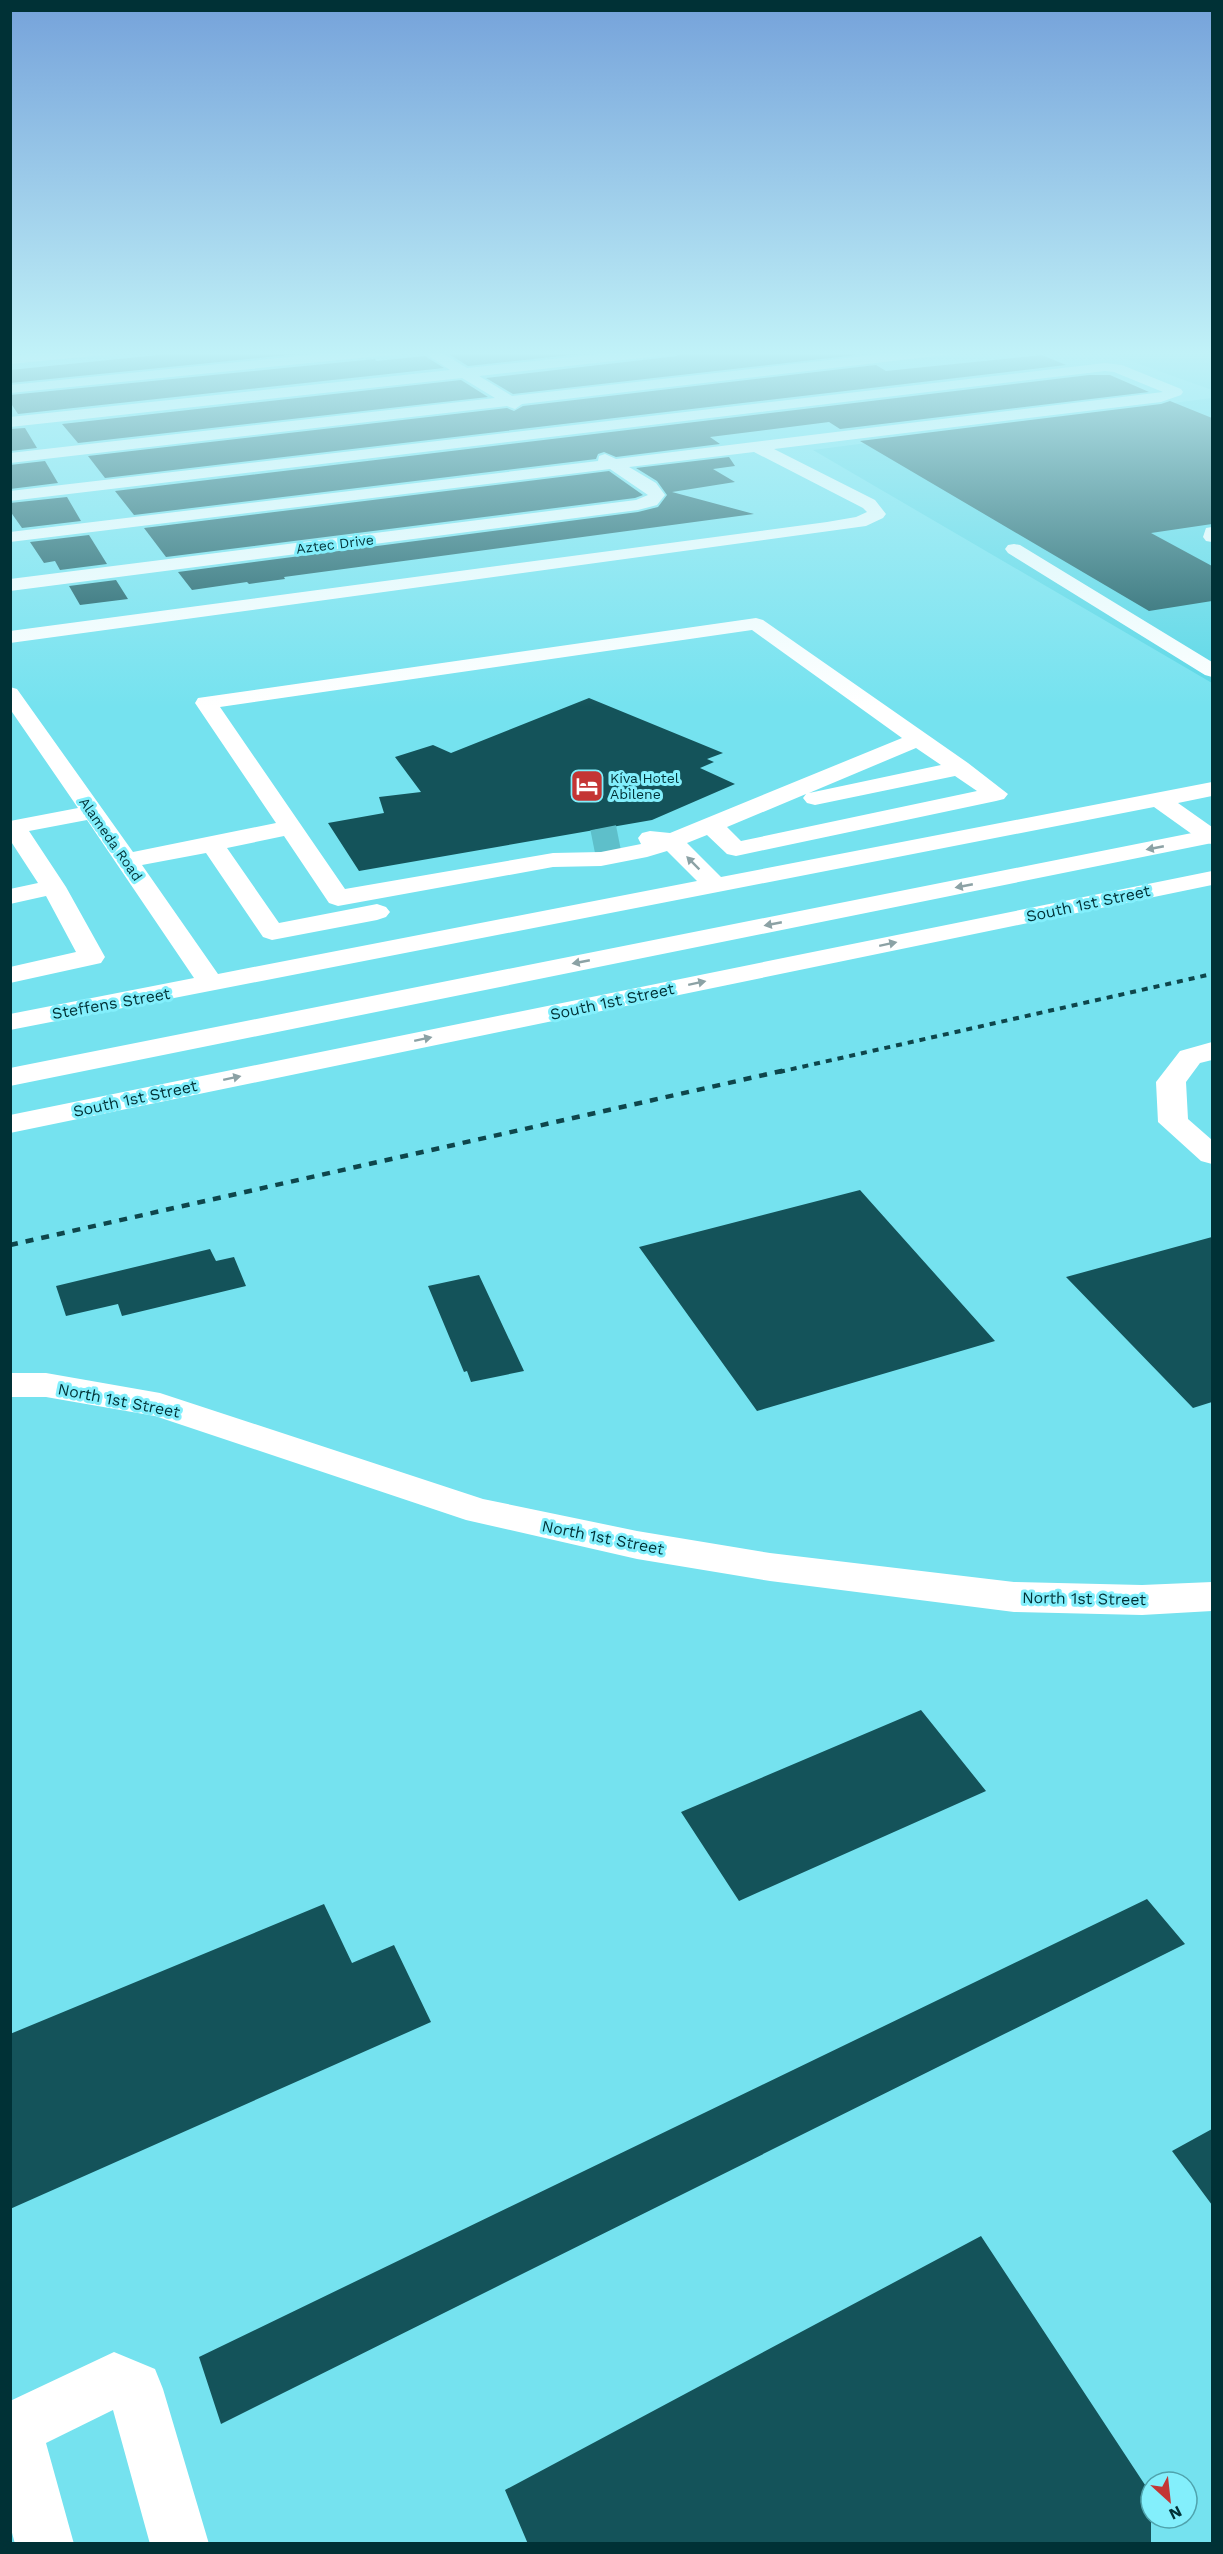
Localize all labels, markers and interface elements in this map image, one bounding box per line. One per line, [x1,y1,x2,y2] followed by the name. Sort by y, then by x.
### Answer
[295,531,375,557] street label: Aztec Drive
[569,768,605,804] hotel icon: Kiva Hotel Abilene
[610,770,680,802] place label: Kiva Hotel Abilene
[76,794,146,884] street label: Alameda Road
[1145,844,1164,853] one-way arrow
[686,857,700,871] one-way arrow
[1024,881,1152,926] street label: South 1st Street
[954,882,973,891] one-way arrow
[763,920,782,929] one-way arrow
[878,939,897,948] one-way arrow
[572,958,591,967] one-way arrow
[687,978,706,987] one-way arrow
[548,979,676,1024] street label: South 1st Street
[51,984,172,1023] street label: Steffens Street
[414,1034,433,1043] one-way arrow
[223,1073,242,1083] one-way arrow
[71,1076,199,1121] street label: South 1st Street
[56,1379,182,1422] street label: North 1st Street
[540,1516,666,1559] street label: North 1st Street
[1022,1588,1146,1609] street label: North 1st Street
[1139,2470,1199,2530] north arrow
[1166,2502,1185,2524] text: N

